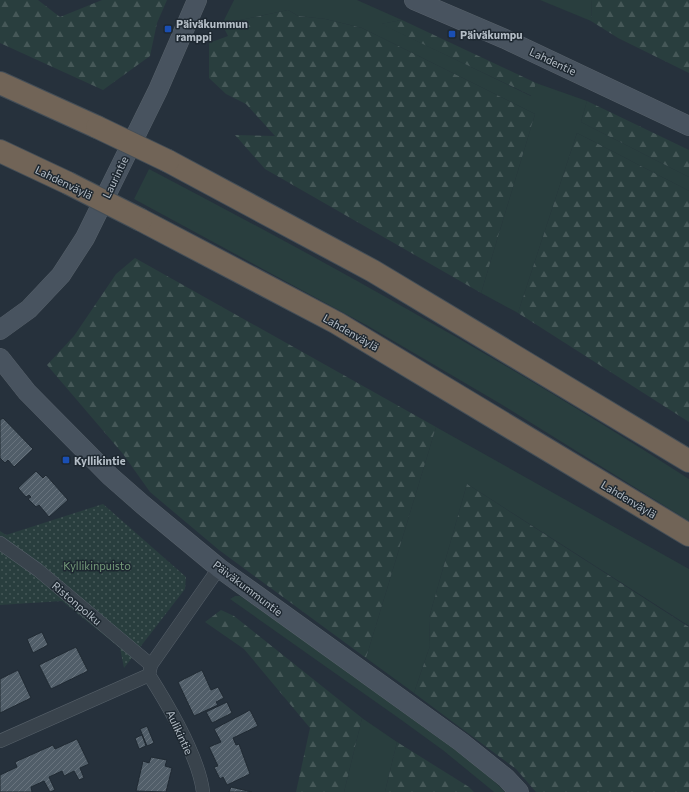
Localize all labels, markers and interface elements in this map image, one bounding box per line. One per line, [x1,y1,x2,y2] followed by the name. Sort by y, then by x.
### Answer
[176,17,248,43] place label: Päiväkummun ramppi
[163,24,173,34] marker: Päiväkummun ramppi
[460,28,523,41] place label: Päiväkumpu
[447,29,457,39] marker: Päiväkumpu
[528,45,579,78] street label: Lahdentie
[99,154,131,200] street label: Laurintie
[33,163,95,201] street label: Lahdenväylä
[321,311,381,353] street label: Lahdenväylä
[74,454,126,467] place label: Kyllikintie
[61,455,71,465] marker: Kyllikintie
[599,477,659,521] street label: Lahdenväylä
[211,558,285,618] street label: Päiväkummuntie
[63,559,131,572] park label: Kyllikinpuisto
[50,579,104,627] street label: Ristonpolku
[164,708,196,756] street label: Aulikintie

